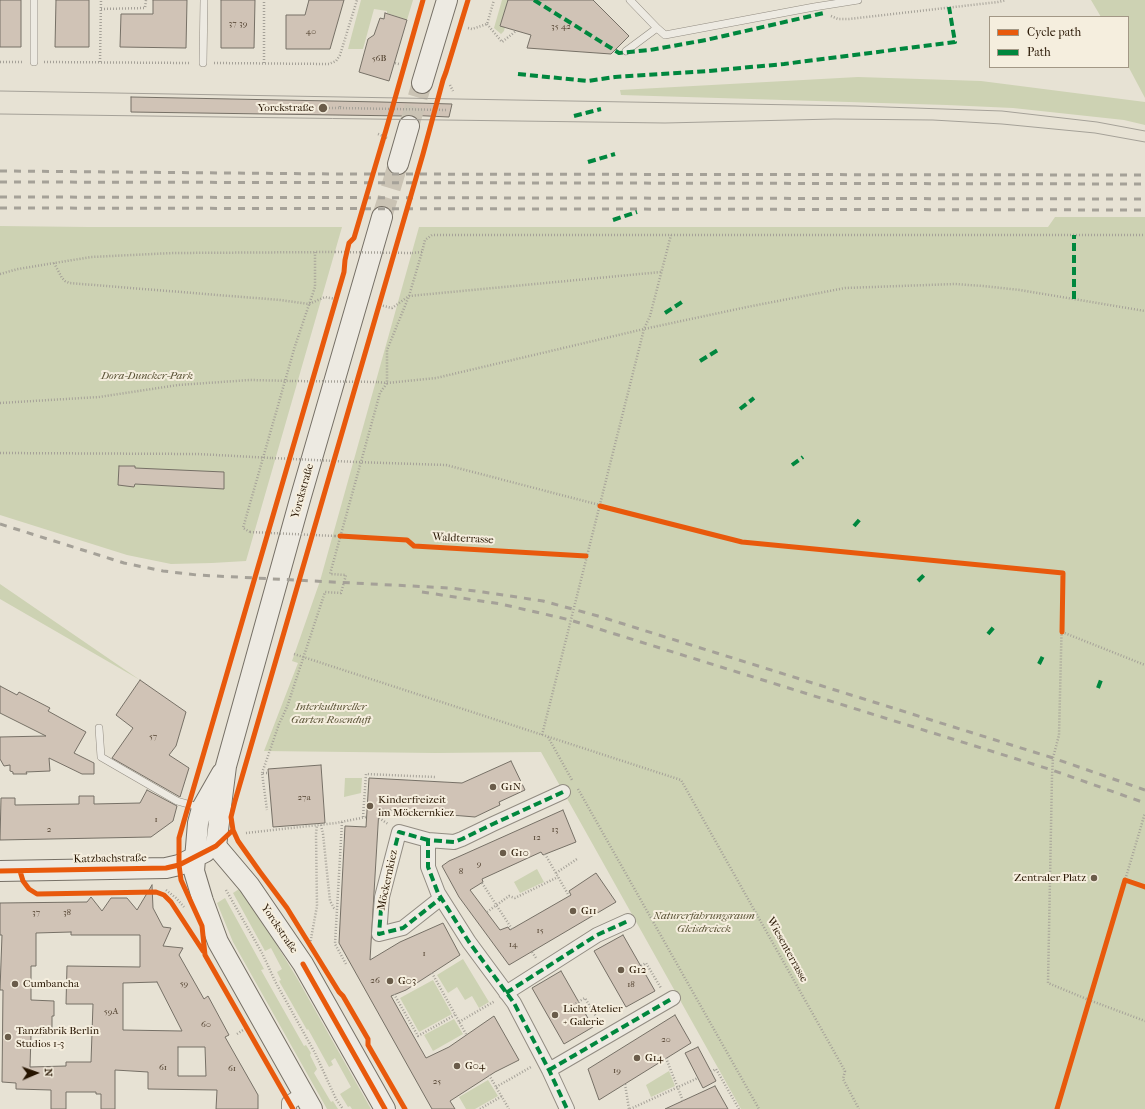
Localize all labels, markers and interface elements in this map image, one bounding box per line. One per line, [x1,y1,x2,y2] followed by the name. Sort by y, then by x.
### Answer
[989,16,1129,68] legend
[229,19,247,29] house number: 37-39
[551,22,571,32] house number: 35-42
[1027,25,1081,39] text: Cycle path
[306,27,316,37] house number: 40
[1027,45,1051,59] text: Path
[372,54,386,64] house number: 56B
[258,101,314,115] place label: Yorckstraße
[317,102,329,114] marker: Yorckstraße
[101,369,193,383] park label: Dora-Duncker-Park
[289,462,317,520] street label: Yorckstraße
[432,531,494,547] street label: Waldterrasse
[291,700,371,726] park label: Interkultureller Garten Rosenduft
[149,732,157,742] house number: 57
[501,780,521,794] place label: G1N
[488,782,498,792] marker: G1N
[297,793,311,803] house number: 27a
[378,793,454,819] place label: Kinderfreizeit im Möckernkiez
[365,801,375,811] marker: Kinderfreizeit im Möckernkiez
[154,815,158,825] house number: 1
[47,825,51,835] house number: 2
[552,825,558,835] house number: 13
[533,833,541,843] house number: 12
[511,846,529,860] place label: G10
[498,848,508,858] marker: G10
[375,849,401,911] street label: Möckernkiez
[73,852,147,866] street label: Katzbachstraße
[477,859,481,869] house number: 9
[459,867,463,877] house number: 8
[1014,871,1086,885] place label: Zentraler Platz
[1089,873,1099,883] marker: Zentraler Platz
[258,902,300,956] street label: Yorckstraße
[581,904,597,918] place label: G11
[568,906,578,916] marker: G11
[32,908,40,918] house number: 37
[63,908,71,918] house number: 38
[653,909,755,935] park label: Naturerfahrungsraum Gleisdreieck
[764,915,810,985] street label: Wiesenterrasse
[536,926,544,936] house number: 15
[509,940,517,950] house number: 14
[422,949,426,959] house number: 1
[629,963,646,977] place label: G12
[616,965,626,975] marker: G12
[398,974,416,988] place label: G03
[370,976,380,986] house number: 26
[385,976,395,986] marker: G03
[23,977,79,991] place label: Cumbancha
[10,979,20,989] marker: Cumbancha
[180,979,188,989] house number: 59
[627,980,635,990] house number: 18
[563,1002,623,1028] place label: Licht Atelier + Galerie
[104,1007,118,1017] house number: 59A
[550,1010,560,1020] marker: Licht Atelier + Galerie
[201,1020,211,1030] house number: 60
[16,1024,99,1050] place label: Tanzfabrik Berlin Studios 1-3
[3,1032,13,1042] marker: Tanzfabrik Berlin Studios 1-3
[661,1035,671,1045] house number: 20
[645,1051,663,1065] place label: G14
[16,1053,56,1093] north arrow
[632,1053,642,1063] marker: G14
[465,1059,485,1073] place label: G04
[452,1061,462,1071] marker: G04
[159,1063,167,1073] house number: 61
[228,1064,236,1074] house number: 61
[613,1066,621,1076] house number: 19
[42,1068,55,1077] text: N
[433,1077,441,1087] house number: 25

